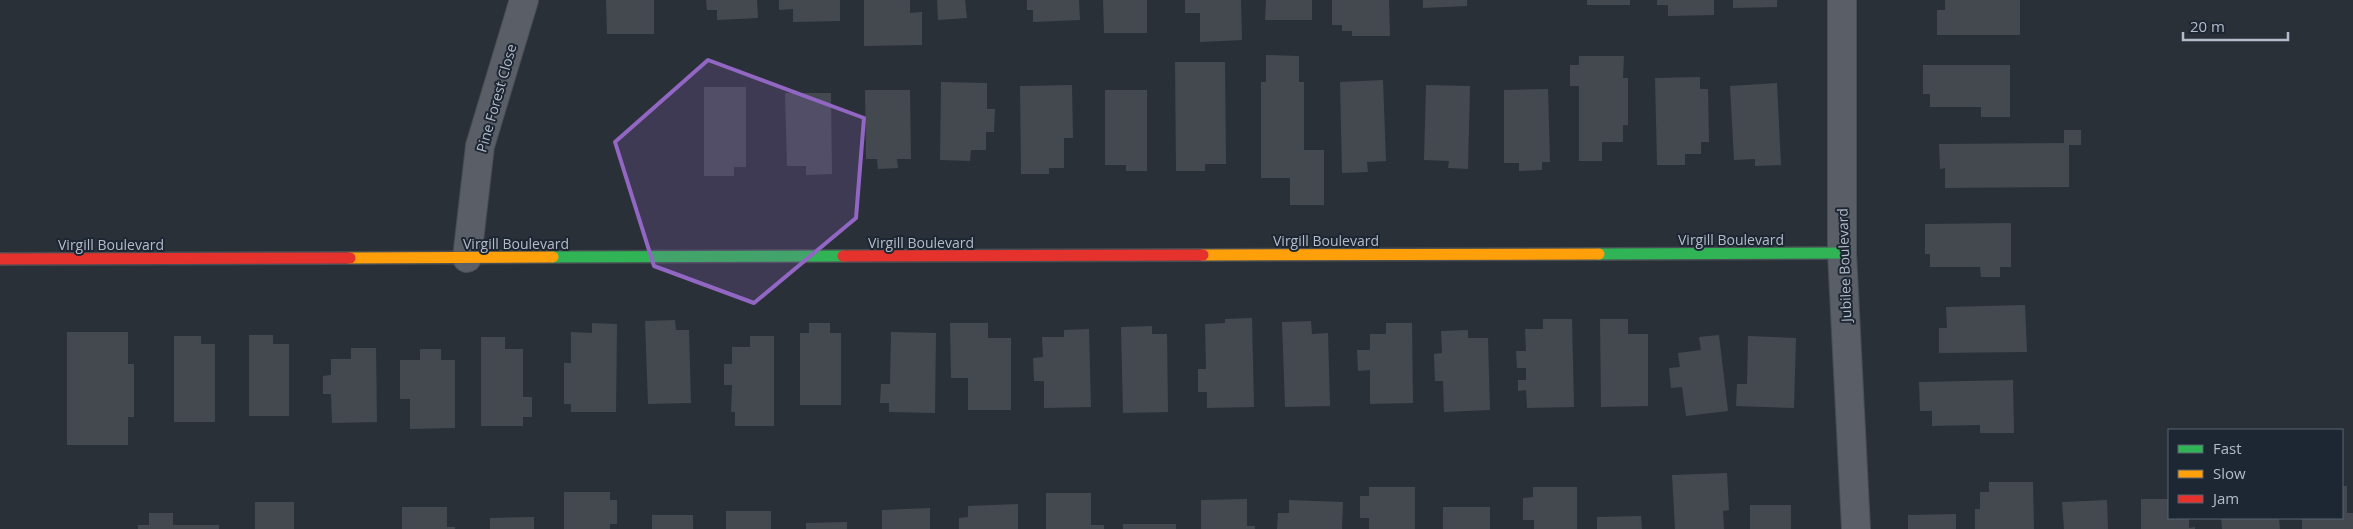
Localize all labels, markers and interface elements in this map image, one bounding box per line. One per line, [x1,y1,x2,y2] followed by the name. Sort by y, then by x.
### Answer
[2183,10,2288,42] scale bar
[2190,16,2225,36] text: 20 m
[471,41,521,154] street label: Pine Forest Close
[1833,208,1856,324] street label: Jubilee Boulevard
[1678,230,1784,249] street label: Virgill Boulevard
[1273,231,1379,250] street label: Virgill Boulevard
[868,233,974,252] street label: Virgill Boulevard
[463,234,569,253] street label: Virgill Boulevard
[58,235,164,254] street label: Virgill Boulevard
[2168,429,2343,519] legend
[2213,438,2242,458] text: Fast
[2213,463,2246,483] text: Slow
[2211,488,2239,508] text: Jam

